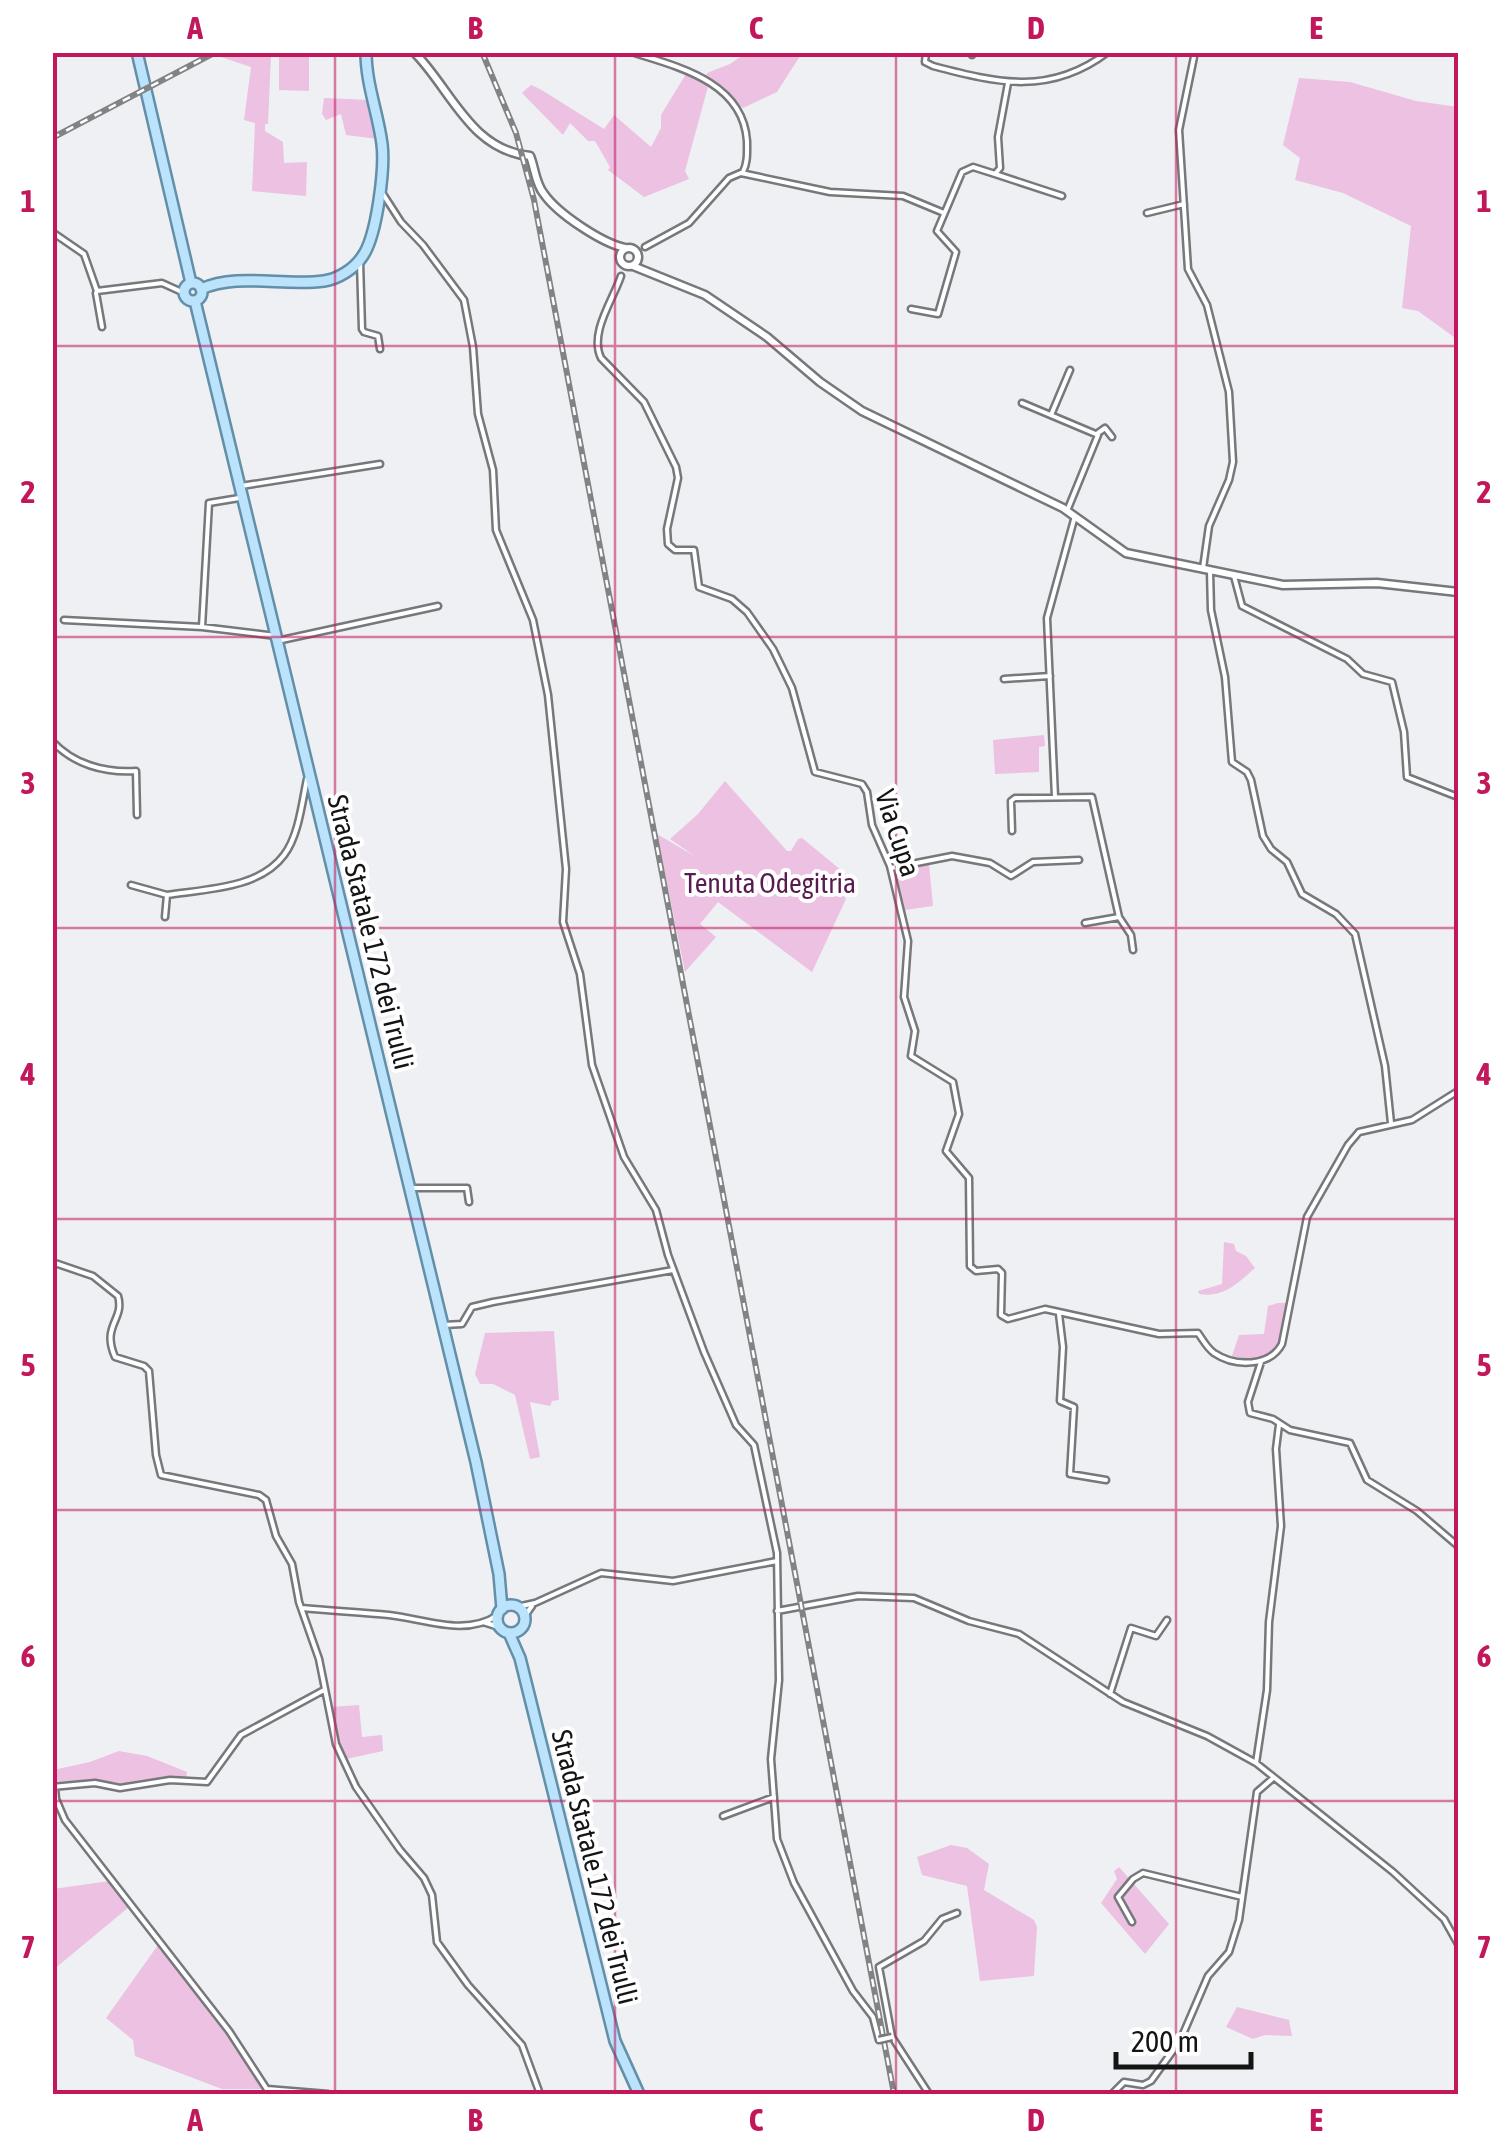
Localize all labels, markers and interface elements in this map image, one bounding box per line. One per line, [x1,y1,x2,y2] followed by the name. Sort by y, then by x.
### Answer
[186,9,203,46] text: A
[467,9,483,46] text: B
[749,9,764,46] text: C
[1027,9,1045,46] text: D
[1309,9,1323,46] text: E
[20,182,36,219] text: 1
[1476,182,1492,219] text: 1
[20,473,36,510] text: 2
[1476,473,1492,510] text: 2
[20,764,36,801] text: 3
[1476,764,1492,801] text: 3
[869,786,927,880] street label: Via Cupa
[321,792,421,1072] street label: Strada Statale 172 dei Trulli
[684,867,856,899] park label: Tenuta Odegitria
[19,1055,36,1092] text: 4
[1475,1055,1492,1092] text: 4
[20,1346,36,1383] text: 5
[1476,1346,1492,1383] text: 5
[20,1637,36,1674] text: 6
[1476,1637,1492,1674] text: 6
[545,1727,645,2007] street label: Strada Statale 172 dei Trulli
[20,1928,36,1965] text: 7
[1476,1928,1492,1965] text: 7
[1116,2007,1251,2069] scale bar
[1131,2024,1199,2058] text: 200 m
[186,2101,203,2138] text: A
[467,2101,483,2138] text: B
[749,2101,764,2138] text: C
[1027,2101,1045,2138] text: D
[1309,2101,1323,2138] text: E

